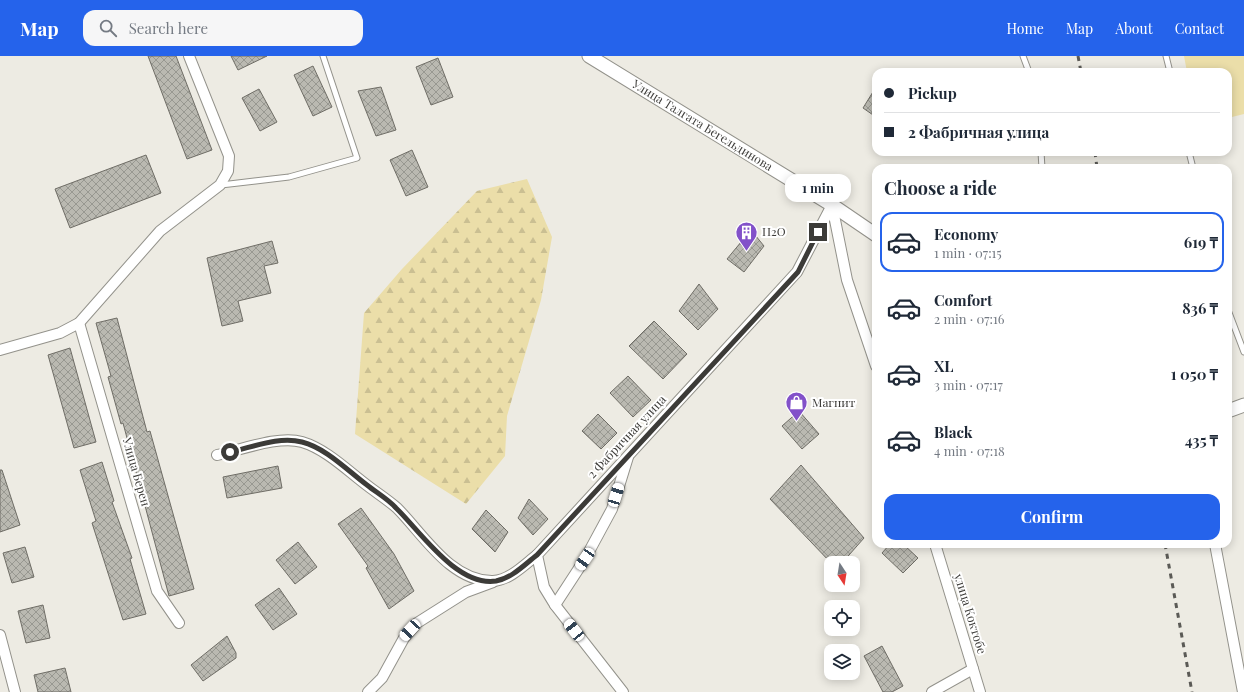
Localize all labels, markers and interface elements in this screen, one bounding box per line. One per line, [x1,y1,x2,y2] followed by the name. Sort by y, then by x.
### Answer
[83,10,363,46] search box
[20,15,59,41] text: Map
[97,17,119,39] icon: search
[129,18,208,38] text: Search here
[1006,19,1044,38] text: Home
[1066,19,1093,38] text: Map
[1115,19,1153,38] text: About
[1175,19,1224,38] text: Contact
[629,75,776,174] street label: Улица Талгата Бегельдинова
[908,83,957,103] text: Pickup
[908,122,1049,142] text: 2 Фабричная улица
[785,174,851,202] callout: 1 min
[884,176,997,200] text: Choose a ride
[802,179,834,196] text: 1 min
[733,219,759,252] building icon: H2O
[762,223,786,239] place label: H2O
[809,223,827,241] route end
[886,224,922,260] icon: car
[934,224,998,244] text: Economy
[1184,232,1218,252] text: 619 ₸
[934,244,1002,261] text: 1 min · 07:15
[886,290,922,326] icon: car
[934,290,992,310] text: Comfort
[1182,298,1218,318] text: 836 ₸
[934,310,1005,327] text: 2 min · 07:16
[886,356,922,392] icon: car
[934,356,954,376] text: XL
[1171,364,1218,384] text: 1 050 ₸
[934,376,1003,393] text: 3 min · 07:17
[783,390,809,423] shop icon: Магнит
[584,391,669,481] street label: 2 Фабричная улица
[812,394,856,410] place label: Магнит
[886,422,922,458] icon: car
[934,422,973,442] text: Black
[1185,430,1218,450] text: 435 ₸
[119,434,154,508] street label: Улица Берен
[934,442,1005,459] text: 4 min · 07:18
[221,443,239,461] route start
[607,482,625,508] car
[884,494,1220,540] button: Confirm
[573,546,597,572] car
[824,556,860,592] north arrow
[824,556,860,680] map controls
[951,571,991,656] street label: улица Коктобе
[824,600,860,636] button: locate
[397,617,423,643] car
[562,617,586,643] car
[824,644,860,680] button: layers

